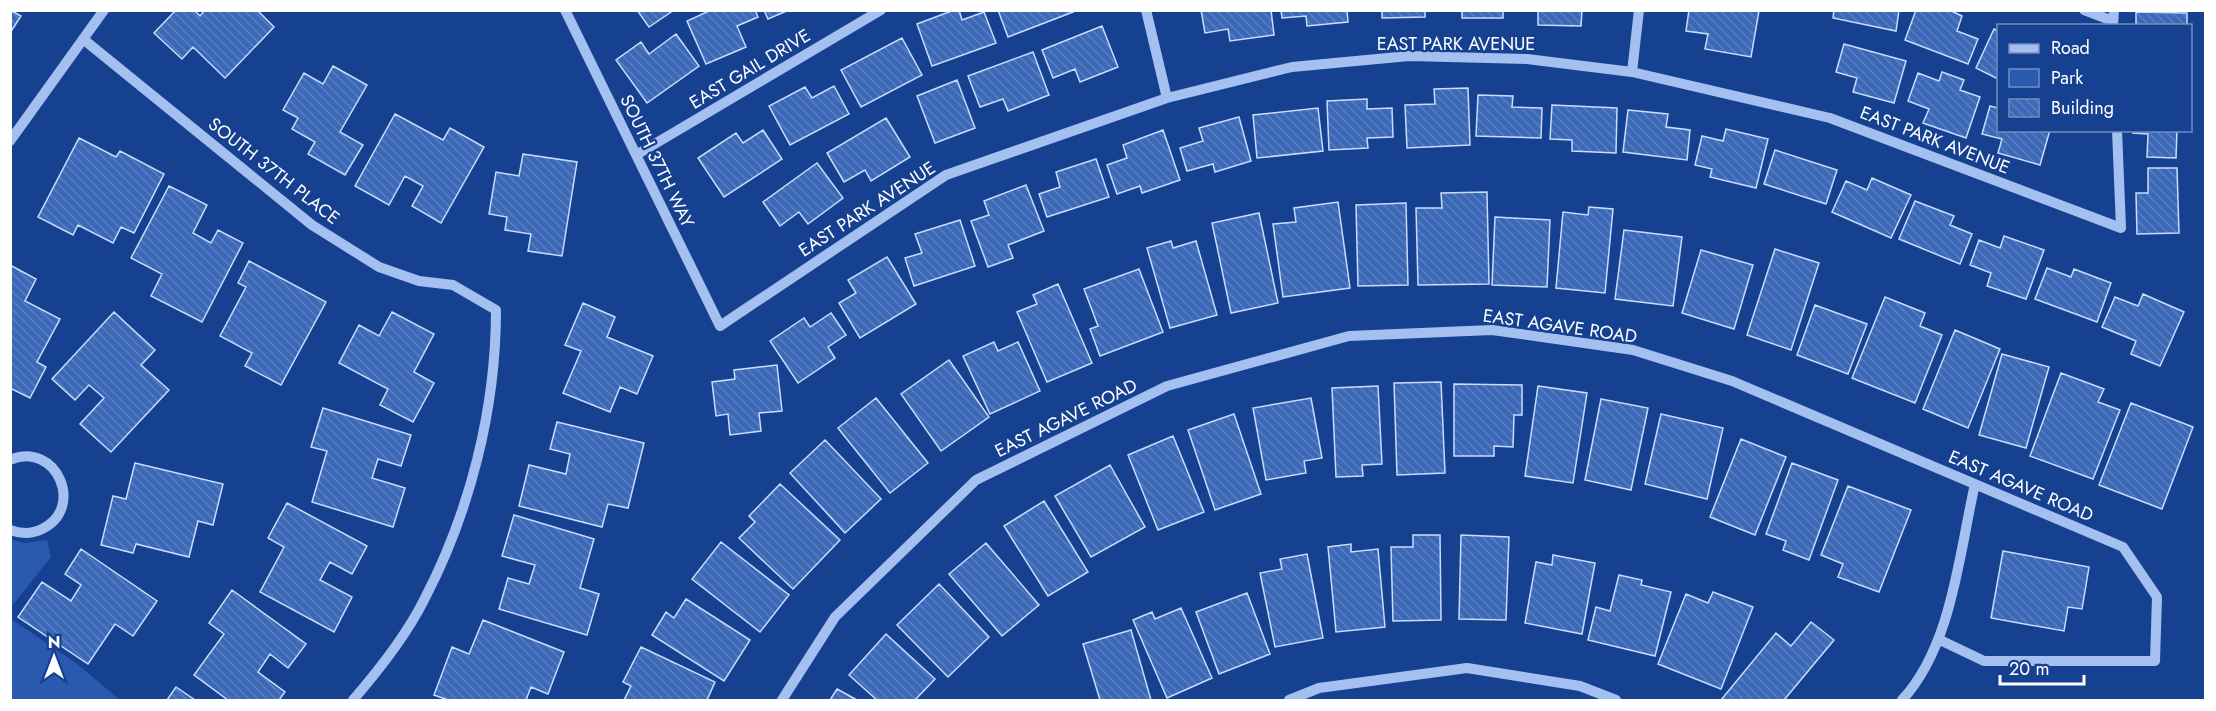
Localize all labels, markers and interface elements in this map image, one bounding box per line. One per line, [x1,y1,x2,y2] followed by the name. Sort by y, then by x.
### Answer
[685,23,815,115] street label: EAST GAIL DRIVE
[1997,24,2192,132] legend
[1377,31,1535,57] street label: EAST PARK AVENUE
[2051,35,2090,61] text: Road
[2051,65,2083,91] text: Park
[614,90,701,233] street label: SOUTH 37TH WAY
[2051,95,2114,121] text: Building
[1856,99,2014,181] street label: EAST PARK AVENUE
[203,111,345,231] street label: SOUTH 37TH PLACE
[793,155,941,263] street label: EAST PARK AVENUE
[1481,302,1639,350] street label: EAST AGAVE ROAD
[991,372,1141,464] street label: EAST AGAVE ROAD
[1944,444,2098,528] street label: EAST AGAVE ROAD
[24,627,84,687] north arrow
[48,631,60,654] text: N
[2000,648,2084,686] scale bar
[2009,656,2049,682] text: 20 m

